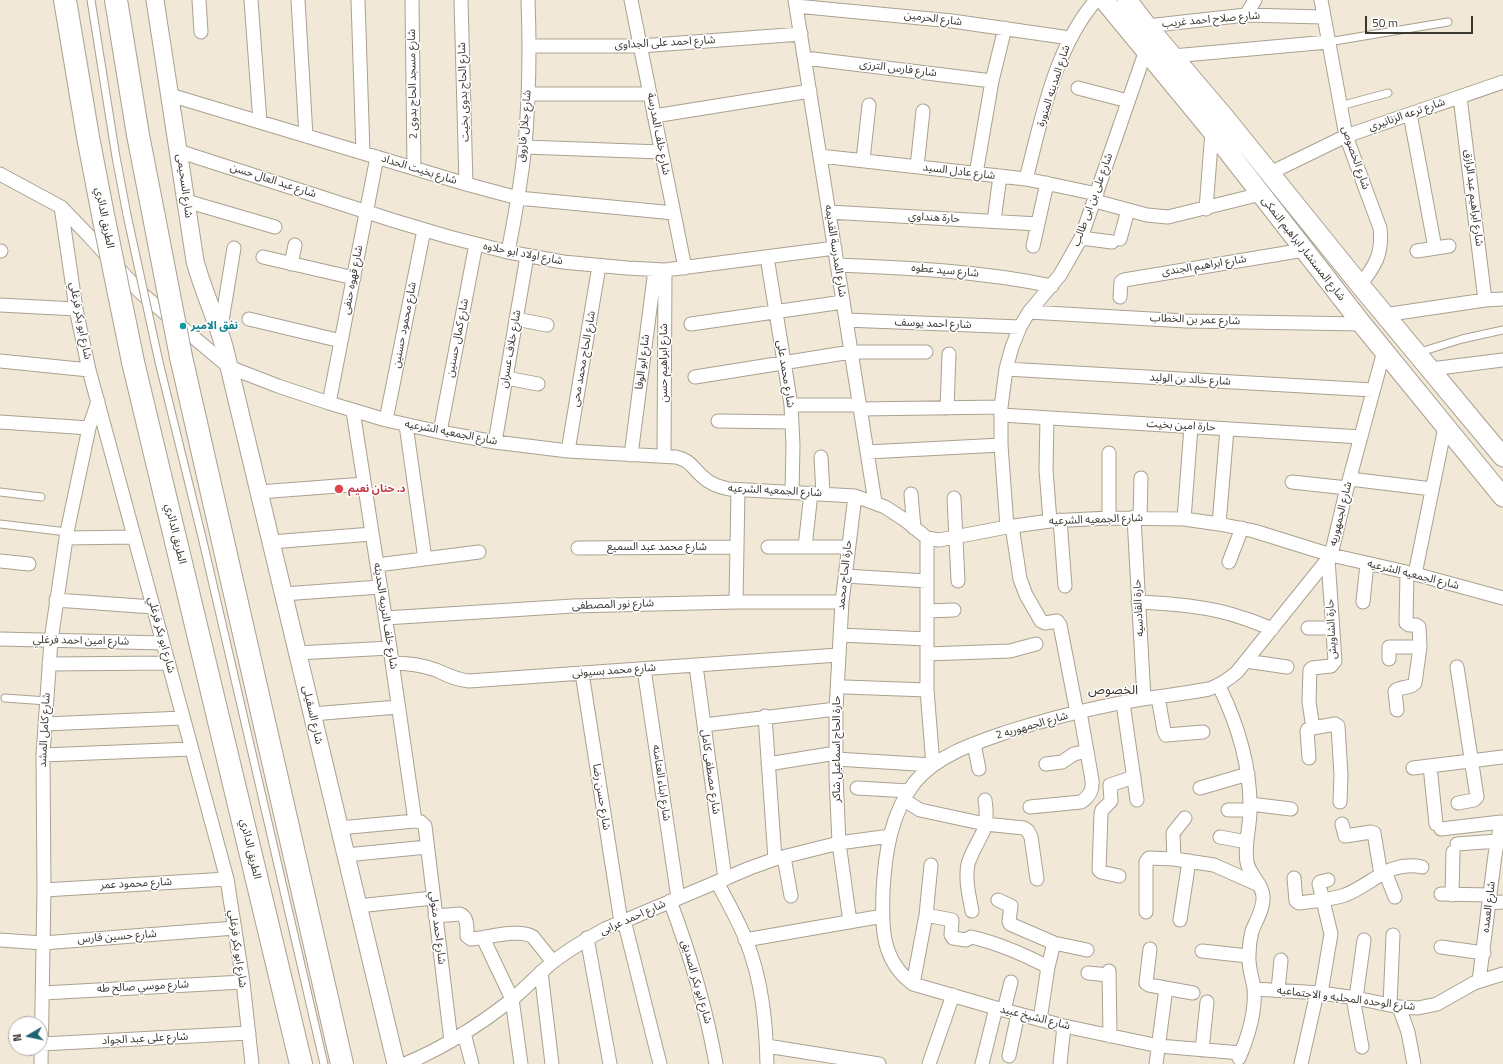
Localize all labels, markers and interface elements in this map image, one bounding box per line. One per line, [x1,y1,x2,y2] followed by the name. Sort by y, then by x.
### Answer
[1367,8,1475,34] scale bar
[903,9,963,29] street label: شارع الحرمين
[1161,9,1261,31] street label: شارع صلاح احمد غريب
[1372,13,1398,32] text: 50 m
[405,29,421,139] street label: شارع مسجد الحاج بدوى 2
[614,34,716,52] street label: شارع احمد على الجداوى
[456,42,472,142] street label: شارع الحاج بدوى بخيت
[1035,43,1073,129] street label: شارع المدينه المنورة
[859,58,937,80] street label: شارع فارس الترزى
[515,89,535,163] street label: شارع جلال فاروق
[644,92,672,176] street label: شارع خلف المدرسة
[1367,96,1447,134] street label: شارع ترعه الزنانيري
[1338,124,1372,192] street label: شارع الخصوص
[1461,149,1485,247] street label: شارع ابراهيم عبد الرازق
[380,152,458,188] street label: شارع بخيت الحداد
[1070,152,1116,248] street label: شارع على بن ابى طالب
[173,153,195,219] street label: شارع السحيمى
[228,161,318,201] street label: شارع عبد العال حسن
[922,161,996,183] street label: شارع عادل السيد
[92,187,116,249] street label: الطريق الدائري
[1258,194,1348,304] street label: شارع المستشار ابراهيم النمكى
[821,204,849,298] street label: شارع المدرسة القديمه
[908,210,960,226] street label: حارة هنداوي
[482,240,564,268] street label: شارع اولاد ابو حلاوه
[340,244,366,316] street label: شارع قهوه حنفى
[1161,253,1247,279] street label: شارع ابراهيم الجندى
[911,261,979,281] street label: شارع سيد عطوه
[66,281,94,361] street label: شارع ابو بكر فرغلي
[390,281,420,369] street label: شارع محمود حسنين
[444,298,472,378] street label: شارع كمال حسنين
[498,309,524,389] street label: شارع خلاف عسران
[569,310,599,408] street label: شارع الحاج محمد محى
[1150,312,1240,328] street label: شارع عمر بن الخطاب
[894,316,972,332] street label: شارع احمد يوسف
[191,319,238,333] place label: نفق الامير
[178,321,188,331] marker: نفق الامير
[657,323,671,403] street label: شارع ابراهيم حسن
[633,333,653,391] street label: شارع ابو الوفا
[773,339,797,409] street label: شارع محمد على
[1149,371,1231,389] street label: شارع خالد بن الوليد
[404,418,498,448] street label: شارع الجمعيه الشرعيه
[1146,418,1216,434] street label: حارة امين بخيت
[1327,480,1355,548] street label: شارع الجمهوريه
[348,482,405,496] place label: د. حنان نعيم
[728,482,822,500] street label: شارع الجمعيه الشرعيه
[333,483,345,495] marker: د. حنان نعيم
[162,503,188,565] street label: الطريق الدائري
[1049,512,1143,528] street label: شارع الجمعيه الشرعيه
[835,539,855,611] street label: حارة الحاج محمد
[607,540,707,554] street label: شارع محمد عبد السميع
[1366,557,1460,593] street label: شارع الجمعيه الشرعيه
[370,562,400,670] street label: شارع خلف التربيه الحديثه
[1131,579,1147,637] street label: حارة القادسيه
[144,595,178,675] street label: شارع ابو بكر فرغلي
[572,597,654,613] street label: شارع نور المصطفى
[1324,599,1340,659] street label: حارة الشاويش
[33,634,129,648] street label: شارع امين احمد فرغلي
[572,661,656,681] street label: شارع محمد بسيونى
[1088,683,1138,699] district label: الخصوص
[299,684,325,746] street label: شارع السقيلى
[36,692,54,768] street label: شارع كامل المشد
[830,696,844,802] street label: حارة الحاج اسماعيل شاكر
[994,709,1070,743] street label: شارع الجمهوريه 2
[698,729,722,815] street label: شارع مصطفى كامل
[649,744,673,822] street label: شارع ابناء العتامنه
[589,763,613,831] street label: شارع حسن رضا
[237,818,263,880] street label: الطريق الدائري
[100,876,172,892] street label: شارع محمود عمر
[1479,881,1499,933] street label: شارع العمده
[426,891,448,965] street label: شارع احمد متولي
[598,898,668,938] street label: شارع احمد عرابى
[225,909,249,989] street label: شارع ابو بكر فرغلي
[77,928,157,946] street label: شارع حسين فارس
[678,939,714,1025] street label: شارع ابو بكر الصديق
[97,978,189,996] street label: شارع موسي صالح طه
[1276,984,1416,1014] street label: شارع الوحده المحليه و الاجتماعيه
[999,1003,1071,1033] street label: شارع الشيخ عبيد
[8,1016,48,1056] north arrow
[102,1030,188,1048] street label: شارع على عبد الجواد
[9,1033,26,1043] text: N

